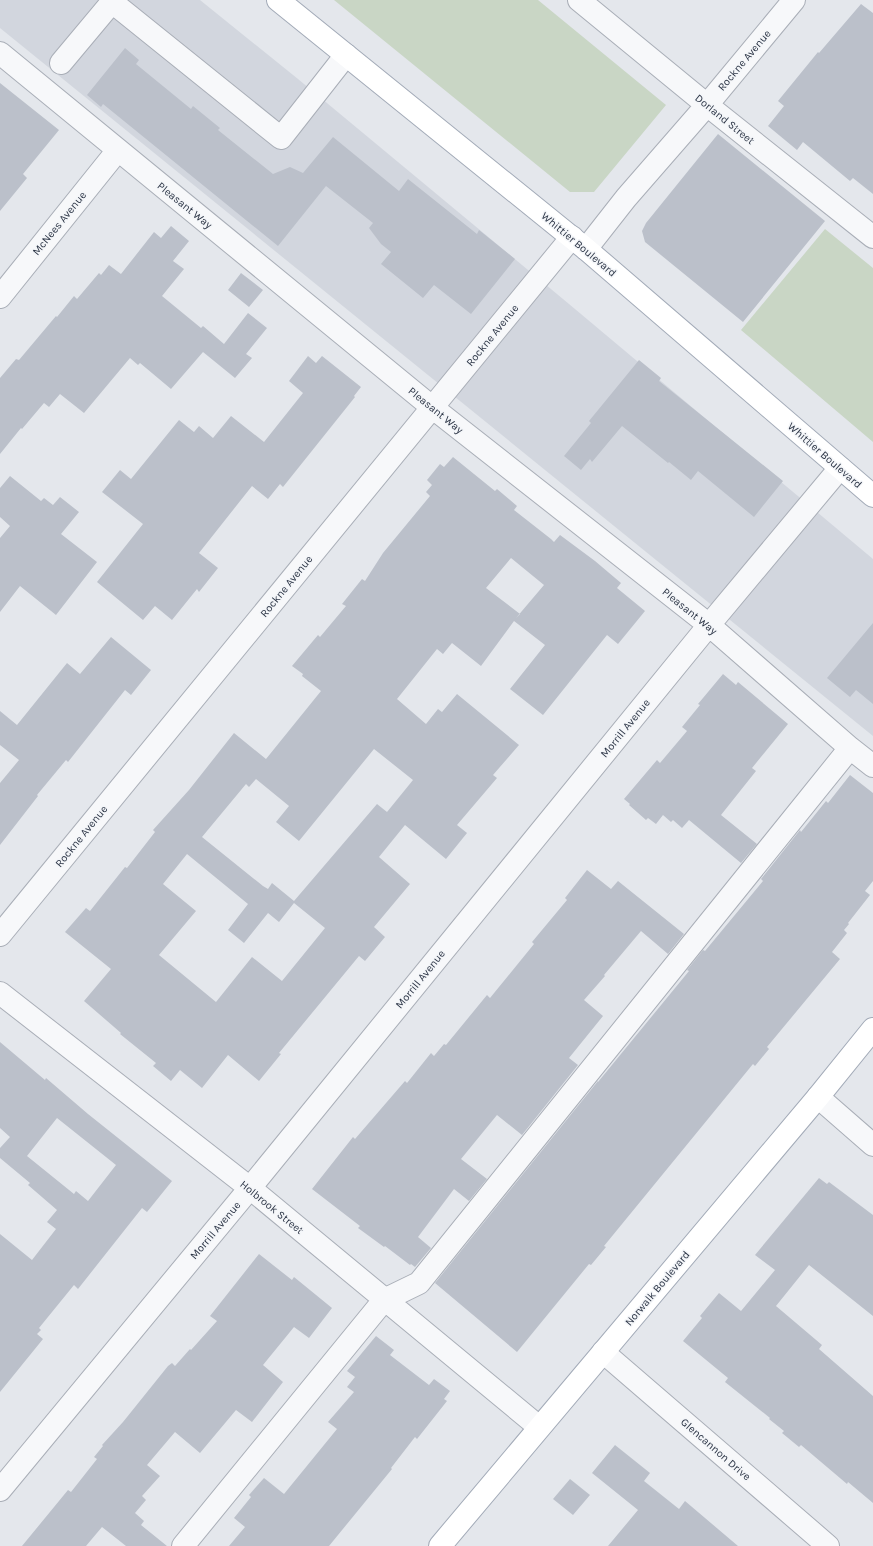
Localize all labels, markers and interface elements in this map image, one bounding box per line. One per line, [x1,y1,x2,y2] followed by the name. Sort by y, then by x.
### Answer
[715,27,774,94] street label: Rockne Avenue
[692,92,757,147] street label: Dorland Street
[155,179,215,231] street label: Pleasant Way
[30,188,89,258] street label: McNees Avenue
[539,209,619,280] street label: Whittier Boulevard
[464,302,521,369] street label: Rockne Avenue
[406,384,466,436] street label: Pleasant Way
[785,420,864,491] street label: Whittier Boulevard
[258,553,315,620] street label: Rockne Avenue
[660,585,720,637] street label: Pleasant Way
[598,696,653,760] street label: Morrill Avenue
[53,803,110,870] street label: Rockne Avenue
[393,947,448,1011] street label: Morrill Avenue
[237,1178,306,1237] street label: Holbrook Street
[187,1198,244,1262] street label: Morrill Avenue
[622,1248,692,1328] street label: Norwalk Boulevard
[678,1415,754,1484] street label: Glencannon Drive

